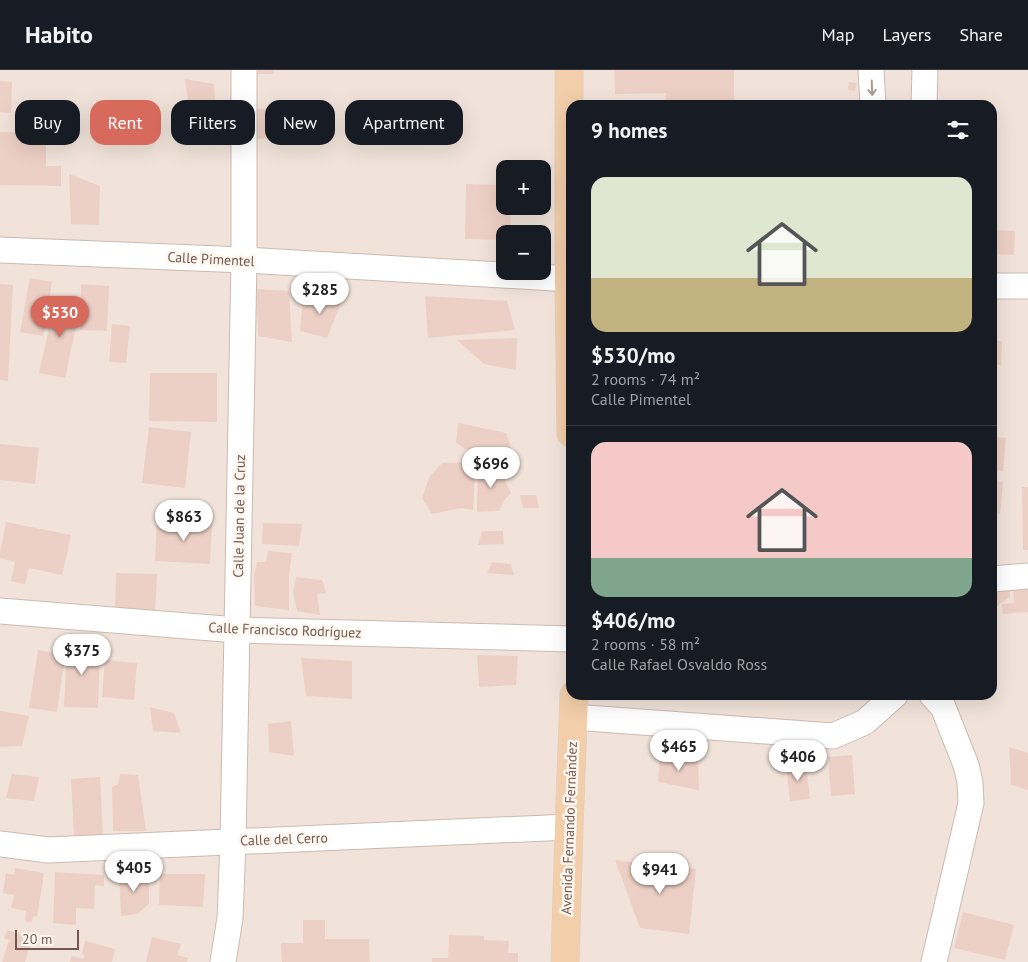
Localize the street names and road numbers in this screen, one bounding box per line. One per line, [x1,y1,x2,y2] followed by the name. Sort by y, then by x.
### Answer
[167,248,255,270] street label: Calle Pimentel
[229,454,249,578] street label: Calle Juan de la Cruz
[208,618,362,642] street label: Calle Francisco Rodríguez
[557,741,581,915] street label: Avenida Fernando Fernández
[240,828,328,850] street label: Calle del Cerro

